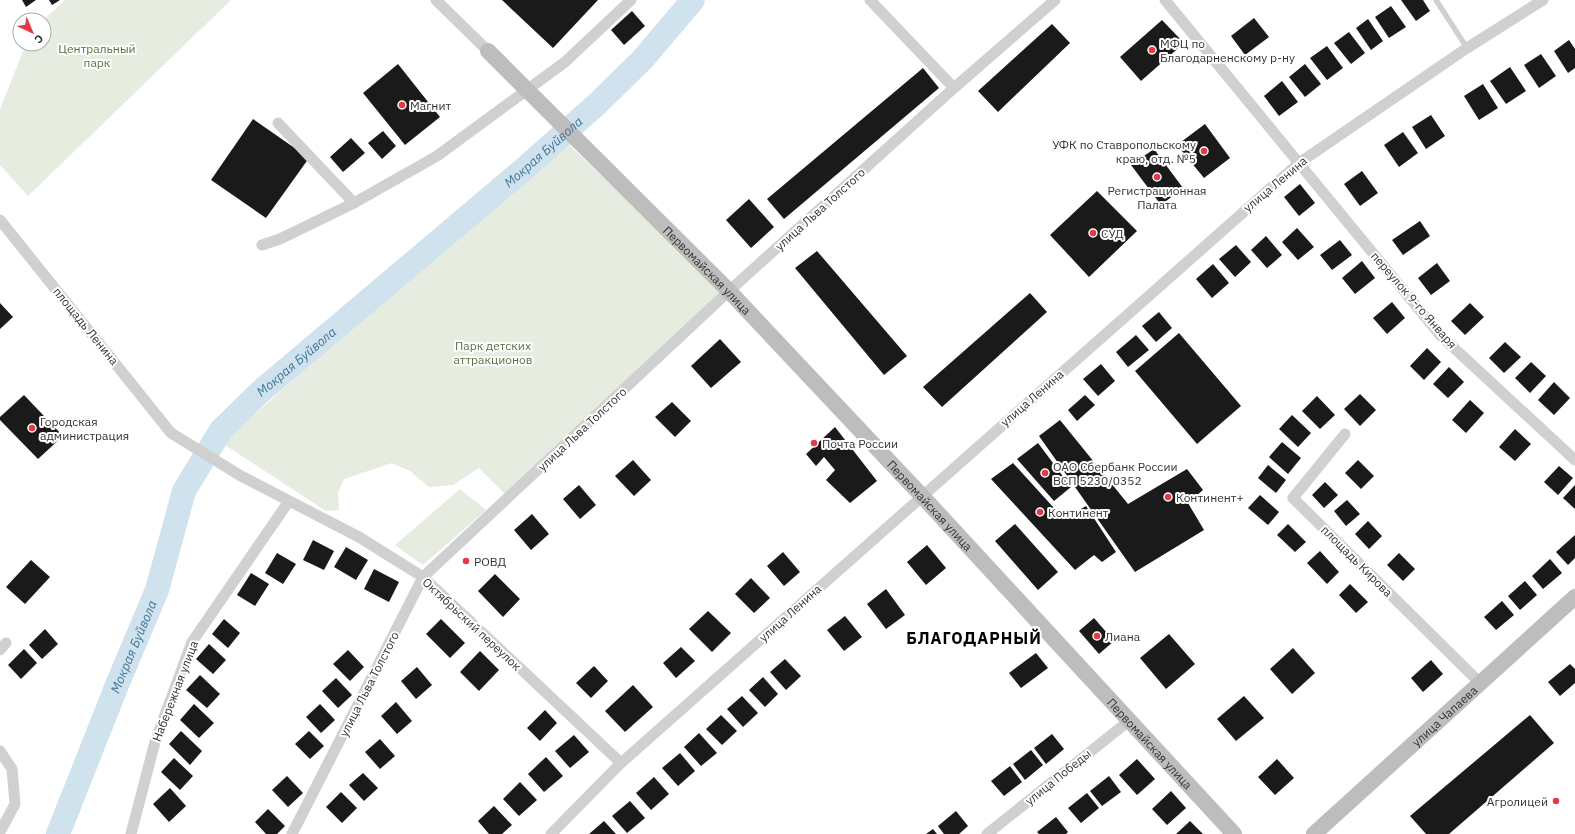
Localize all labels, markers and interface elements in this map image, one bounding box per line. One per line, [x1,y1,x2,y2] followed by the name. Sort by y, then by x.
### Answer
[12,12,52,52] north arrow
[32,32,46,47] text: С
[1160,36,1295,65] place label: МФЦ по Благодарненскому р-ну
[58,41,136,70] park label: Центральный парк
[1147,45,1157,55] marker: МФЦ по Благодарненскому р-ну
[410,98,451,113] place label: Магнит
[397,100,407,110] marker: Магнит
[500,113,586,191] water label: Мокрая Буйвола
[1052,137,1196,166] place label: УФК по Ставропольскому краю, отд. №5
[1199,146,1209,156] marker: УФК по Ставропольскому краю, отд. №5
[1240,153,1310,215] street label: улица Ленина
[772,164,868,253] street label: улица Льва Толстого
[1152,172,1162,182] marker: Регистрационная Палата
[1108,183,1206,212] place label: Регистрационная Палата
[660,223,755,318] street label: Первомайская улица
[1101,226,1124,241] place label: СУД
[1088,228,1098,238] marker: СУД
[1368,249,1460,351] street label: переулок 9-го Января
[50,284,122,368] street label: площадь Ленина
[253,323,340,400] water label: Мокрая Буйвола
[453,338,533,367] park label: Парк детских аттракционов
[997,366,1067,429] street label: улица Ленина
[534,384,630,474] street label: улица Льва Толстого
[40,414,129,443] place label: Городская администрация
[27,423,37,433] marker: Городская администрация
[822,436,898,451] place label: Почта России
[809,438,819,448] marker: Почта России
[884,457,977,554] street label: Первомайская улица
[1053,459,1178,488] place label: ОАО Сбербанк России ВСП 5230/0352
[1040,468,1050,478] marker: ОАО Сбербанк России ВСП 5230/0352
[1176,490,1244,505] place label: Континент+
[1163,492,1173,502] marker: Континент+
[1048,505,1109,520] place label: Континент
[1035,507,1045,517] marker: Континент
[1318,522,1396,600] street label: площадь Кирова
[474,554,507,569] place label: РОВД
[461,556,471,566] marker: РОВД
[420,574,525,674] street label: Октябрьский переулок
[756,581,825,645] street label: улица Ленина
[106,597,160,695] water label: Мокрая Буйвола
[906,628,1042,648] district label: БЛАГОДАРНЫЙ
[336,629,402,739] street label: улица Льва Толстого
[1105,629,1141,644] place label: Лиана
[1092,631,1102,641] marker: Лиана
[149,638,201,744] street label: Набережная улица
[1408,682,1481,749] street label: улица Чапаева
[1104,694,1196,792] street label: Первомайская улица
[1022,746,1094,808] street label: улица Победы
[1487,794,1548,809] place label: Агролицей
[1551,796,1561,806] marker: Агролицей

